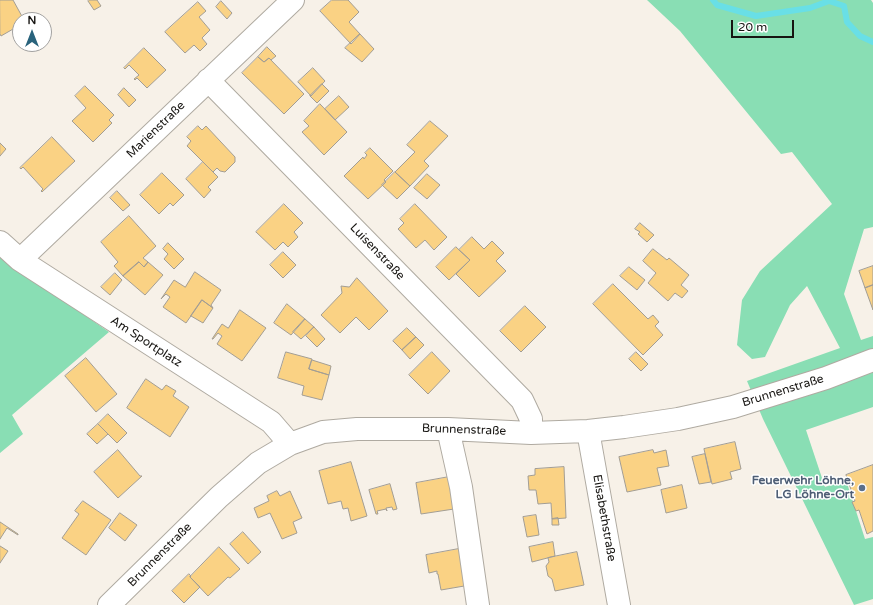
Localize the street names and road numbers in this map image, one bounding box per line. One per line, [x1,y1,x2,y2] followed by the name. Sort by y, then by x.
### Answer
[124,99,188,161] street label: Marienstraße
[347,221,407,283] street label: Luisenstraße
[108,314,184,370] street label: Am Sportplatz
[740,372,826,410] street label: Brunnenstraße
[421,421,507,439] street label: Brunnenstraße
[589,473,619,563] street label: Elisabethstraße
[125,520,195,590] street label: Brunnenstraße

